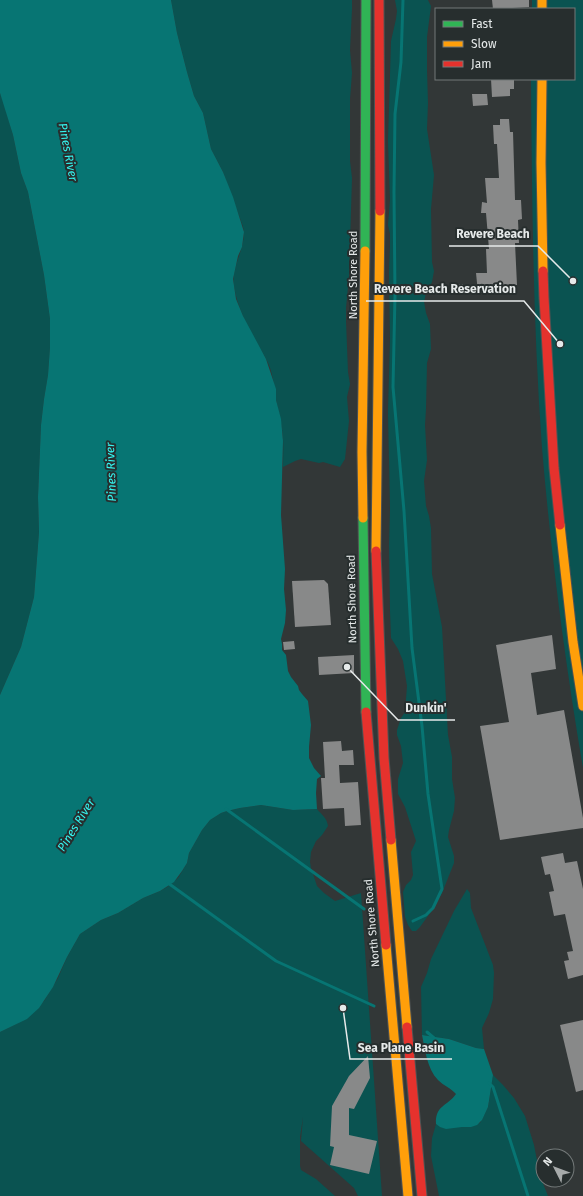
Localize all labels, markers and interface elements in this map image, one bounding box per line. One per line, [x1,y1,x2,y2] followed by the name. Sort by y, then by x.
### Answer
[435,8,575,80] legend
[471,17,493,31] text: Fast
[471,37,497,51] text: Slow
[471,57,491,71] text: Jam
[55,122,81,183] water label: Pines River
[449,222,538,246] callout: Revere Beach
[456,227,530,241] text: Revere Beach
[347,231,360,319] street label: North Shore Road
[366,277,524,301] callout: Revere Beach Reservation
[374,282,516,296] text: Revere Beach Reservation
[103,442,119,502] water label: Pines River
[345,555,359,643] street label: North Shore Road
[398,696,455,720] callout: Dunkin'
[405,701,447,715] text: Dunkin'
[54,796,98,854] water label: Pines River
[362,878,382,968] street label: North Shore Road
[350,1035,452,1059] callout: Sea Plane Basin
[358,1041,444,1055] text: Sea Plane Basin
[535,1148,575,1188] north arrow
[541,1155,555,1169] text: N

